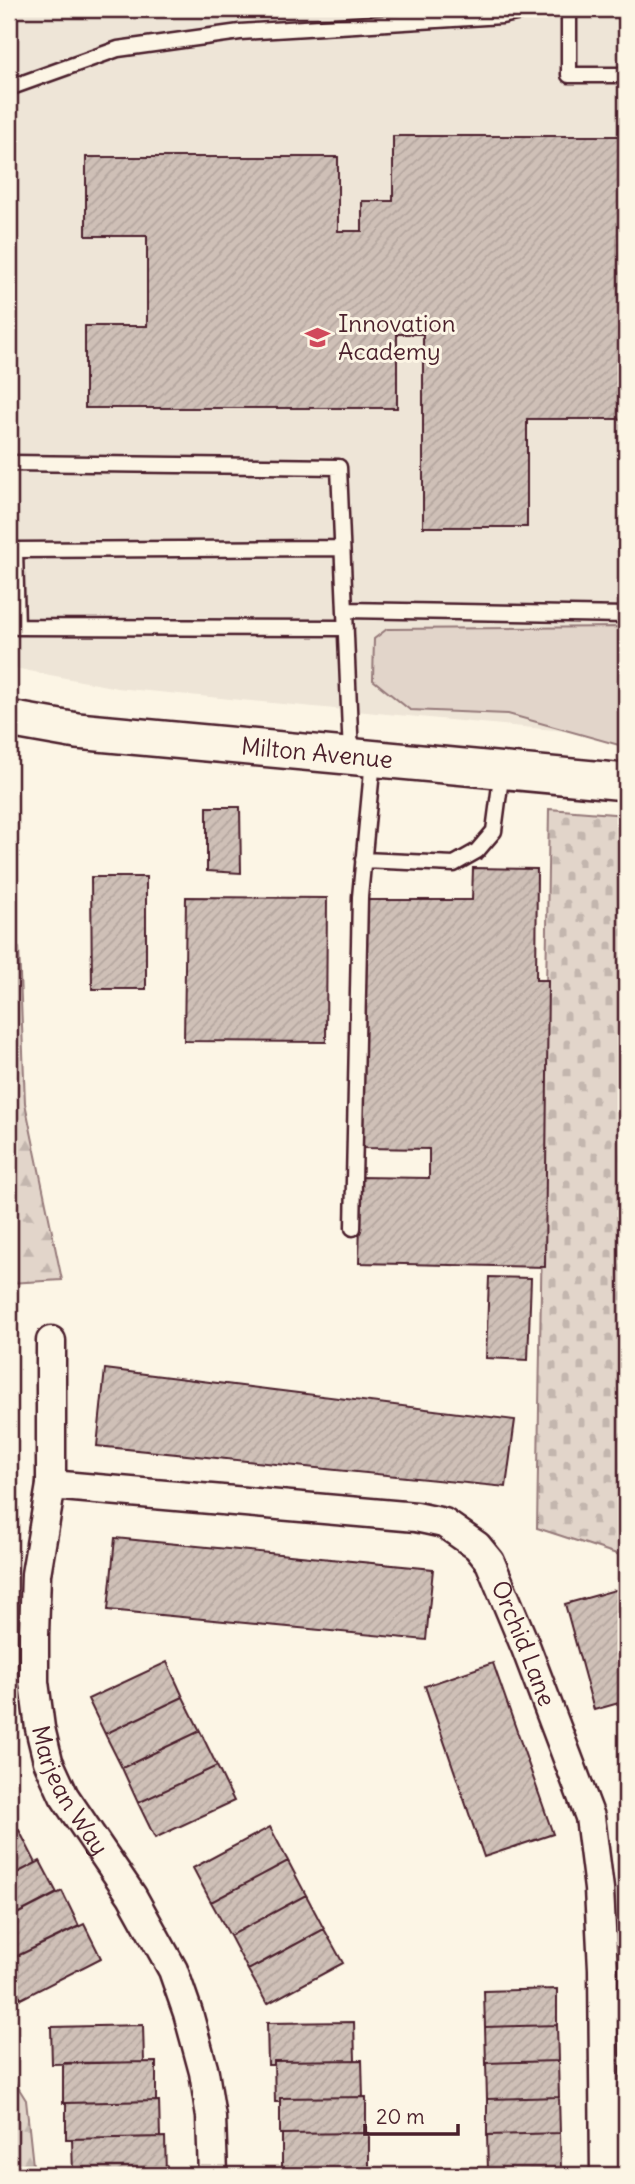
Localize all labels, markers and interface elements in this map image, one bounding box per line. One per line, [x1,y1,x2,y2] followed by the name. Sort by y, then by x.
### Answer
[338,308,456,366] place label: Innovation Academy
[304,324,332,352] school or university icon: Innovation Academy
[240,730,394,774] street label: Milton Avenue
[485,1576,563,1710] street label: Orchid Lane
[26,1722,116,1860] street label: Marjean Way
[365,2093,458,2137] scale bar
[376,2103,425,2130] text: 20 m

